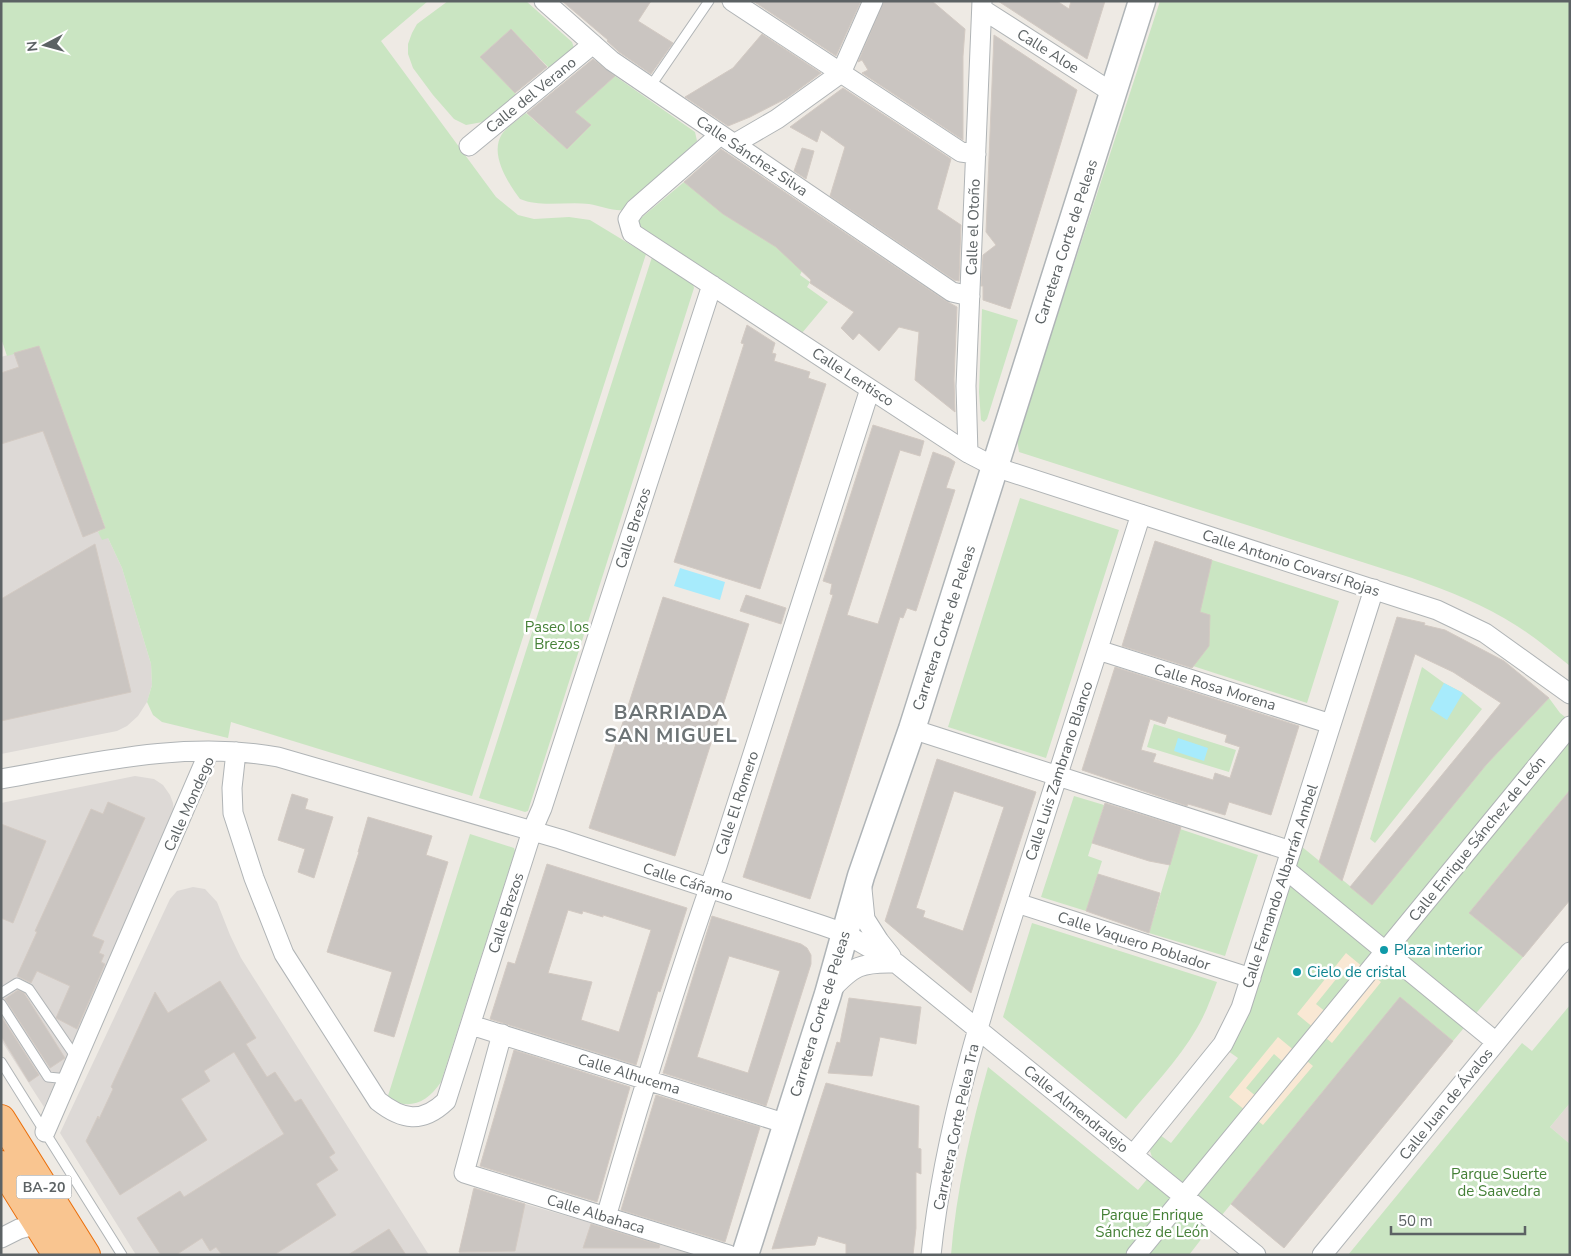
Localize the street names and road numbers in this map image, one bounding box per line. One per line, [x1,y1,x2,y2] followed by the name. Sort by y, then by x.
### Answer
[1013,24,1083,78] street label: Calle Aloe
[482,52,580,138] street label: Calle del Verano
[692,111,812,201] street label: Calle Sánchez Silva
[1030,157,1102,327] street label: Carretera Corte de Peleas
[961,178,985,276] street label: Calle el Otoño
[808,343,898,411] street label: Calle Lentisco
[610,485,656,571] street label: Calle Brezos
[1200,525,1382,601] street label: Calle Antonio Covarsí Rojas
[908,543,980,713] street label: Carretera Corte de Peleas
[1152,659,1278,715] street label: Calle Rosa Morena
[1020,679,1098,863] street label: Calle Luis Zambrano Blanco
[711,748,763,858] street label: Calle El Romero
[1404,752,1550,926] street label: Calle Enrique Sánchez de León
[159,753,219,855] street label: Calle Mondego
[1237,781,1323,991] street label: Calle Fernando Albarrán Ambel
[640,858,736,906] street label: Calle Cáñamo
[483,870,529,956] street label: Calle Brezos
[1055,907,1214,975] street label: Calle Vaquero Poblador
[785,929,855,1099] street label: Carretera Corte de Peleas
[929,1042,983,1212] street label: Carretera Corte Pelea Tra
[1395,1044,1497,1164] street label: Calle Juan de Ávalos
[575,1049,683,1099] street label: Calle Alhucema
[1019,1061,1133,1157] street label: Calle Almendralejo
[17,1176,72,1198] road number: BA-20
[544,1190,648,1238] street label: Calle Albahaca

